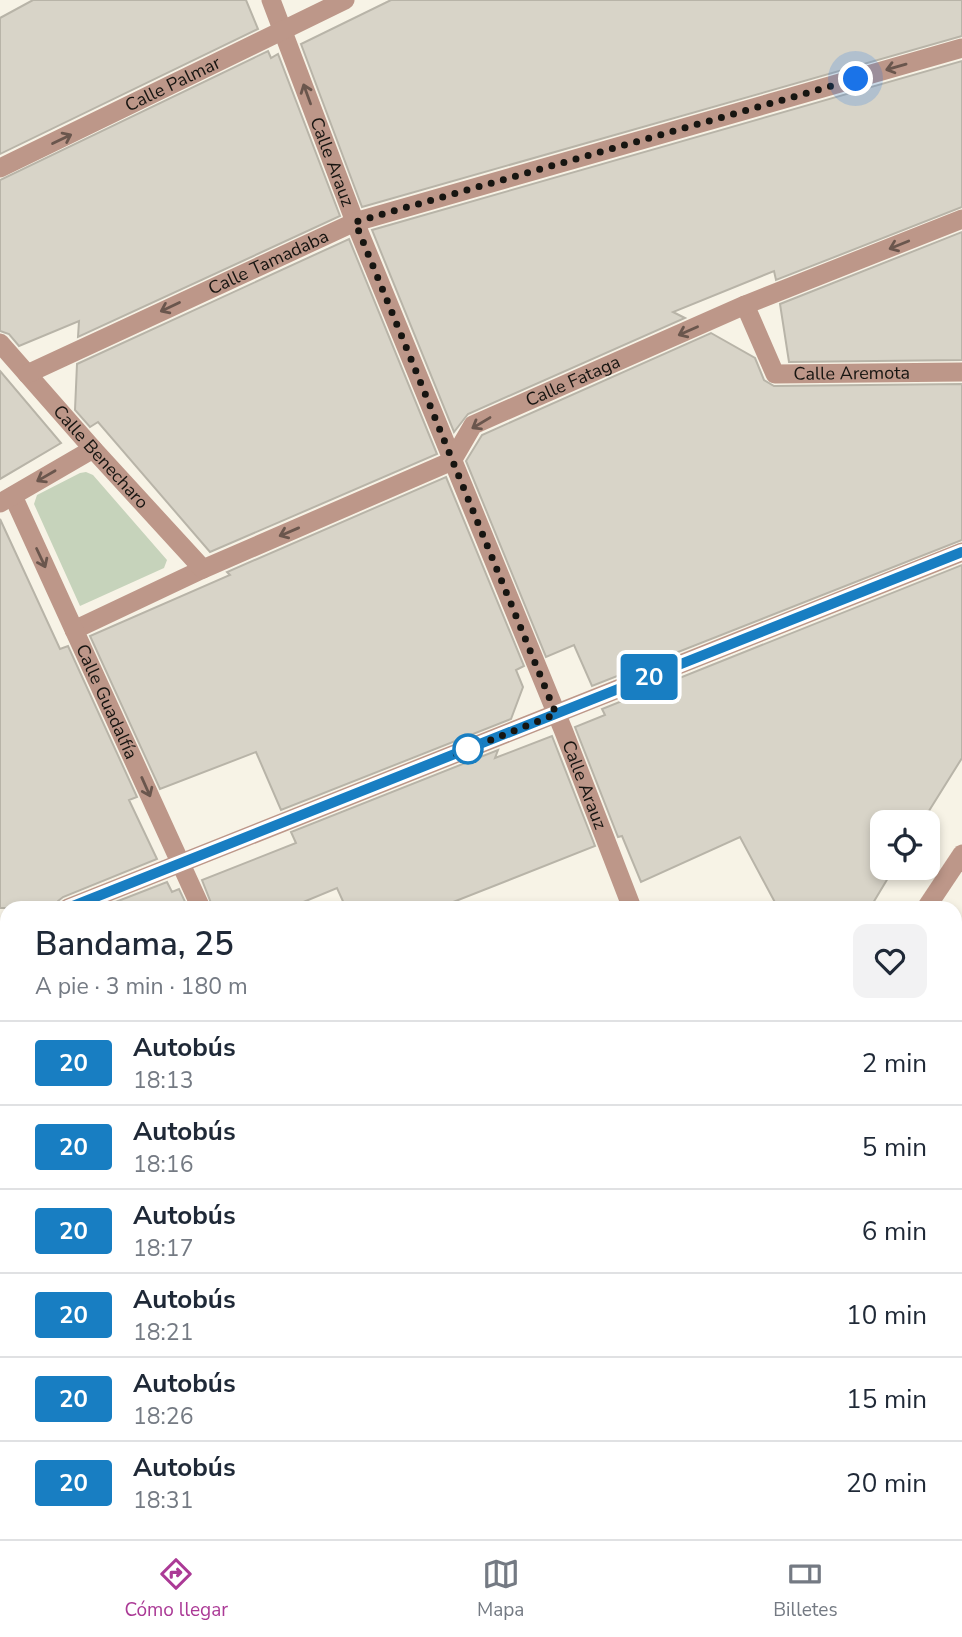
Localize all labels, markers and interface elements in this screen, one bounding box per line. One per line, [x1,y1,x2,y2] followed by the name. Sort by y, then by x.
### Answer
[121,50,225,117] street label: Calle Palmar
[838,61,873,96] your location
[886,62,908,75] one-way arrow
[300,84,312,106] one-way arrow
[304,114,360,210] street label: Calle Arauz
[51,131,72,144] one-way arrow
[204,224,332,300] street label: Calle Tamadaba
[888,239,910,252] one-way arrow
[160,301,181,315] one-way arrow
[678,325,699,338] one-way arrow
[522,350,624,412] street label: Calle Fataga
[793,361,910,386] street label: Calle Aremota
[48,400,154,514] street label: Calle Benecharo
[471,416,491,430] one-way arrow
[37,469,57,483] one-way arrow
[278,526,300,539] one-way arrow
[35,546,48,568] one-way arrow
[70,640,143,763] street label: Calle Guadalfía
[618,654,680,700] line badge: 20
[635,661,663,693] text: 20
[453,734,483,764] unlabelled marker
[556,737,612,833] street label: Calle Arauz
[140,776,153,797] one-way arrow
[870,810,940,880] map controls
[870,810,940,880] button: locate
[35,922,234,967] text: Bandama, 25
[853,924,927,998] button: heart
[35,971,248,1002] text: A pie · 3 min · 180 m
[133,1030,236,1065] text: Autobús
[862,1046,927,1081] text: 2 min
[59,1047,88,1079] text: 20
[133,1065,193,1096] text: 18:13
[133,1114,236,1149] text: Autobús
[862,1130,927,1165] text: 5 min
[59,1131,88,1163] text: 20
[133,1149,193,1180] text: 18:16
[133,1198,236,1233] text: Autobús
[862,1214,927,1249] text: 6 min
[59,1215,88,1247] text: 20
[133,1233,193,1264] text: 18:17
[133,1282,236,1317] text: Autobús
[846,1298,927,1333] text: 10 min
[59,1299,88,1331] text: 20
[133,1317,193,1348] text: 18:21
[133,1366,236,1401] text: Autobús
[846,1382,927,1417] text: 15 min
[59,1383,88,1415] text: 20
[133,1401,193,1432] text: 18:26
[133,1450,236,1485] text: Autobús
[846,1466,927,1501] text: 20 min
[59,1467,88,1499] text: 20
[133,1485,193,1516] text: 18:31
[124,1555,228,1623] tab: Cómo llegar
[477,1555,524,1623] tab: Mapa
[773,1555,838,1623] tab: Billetes

